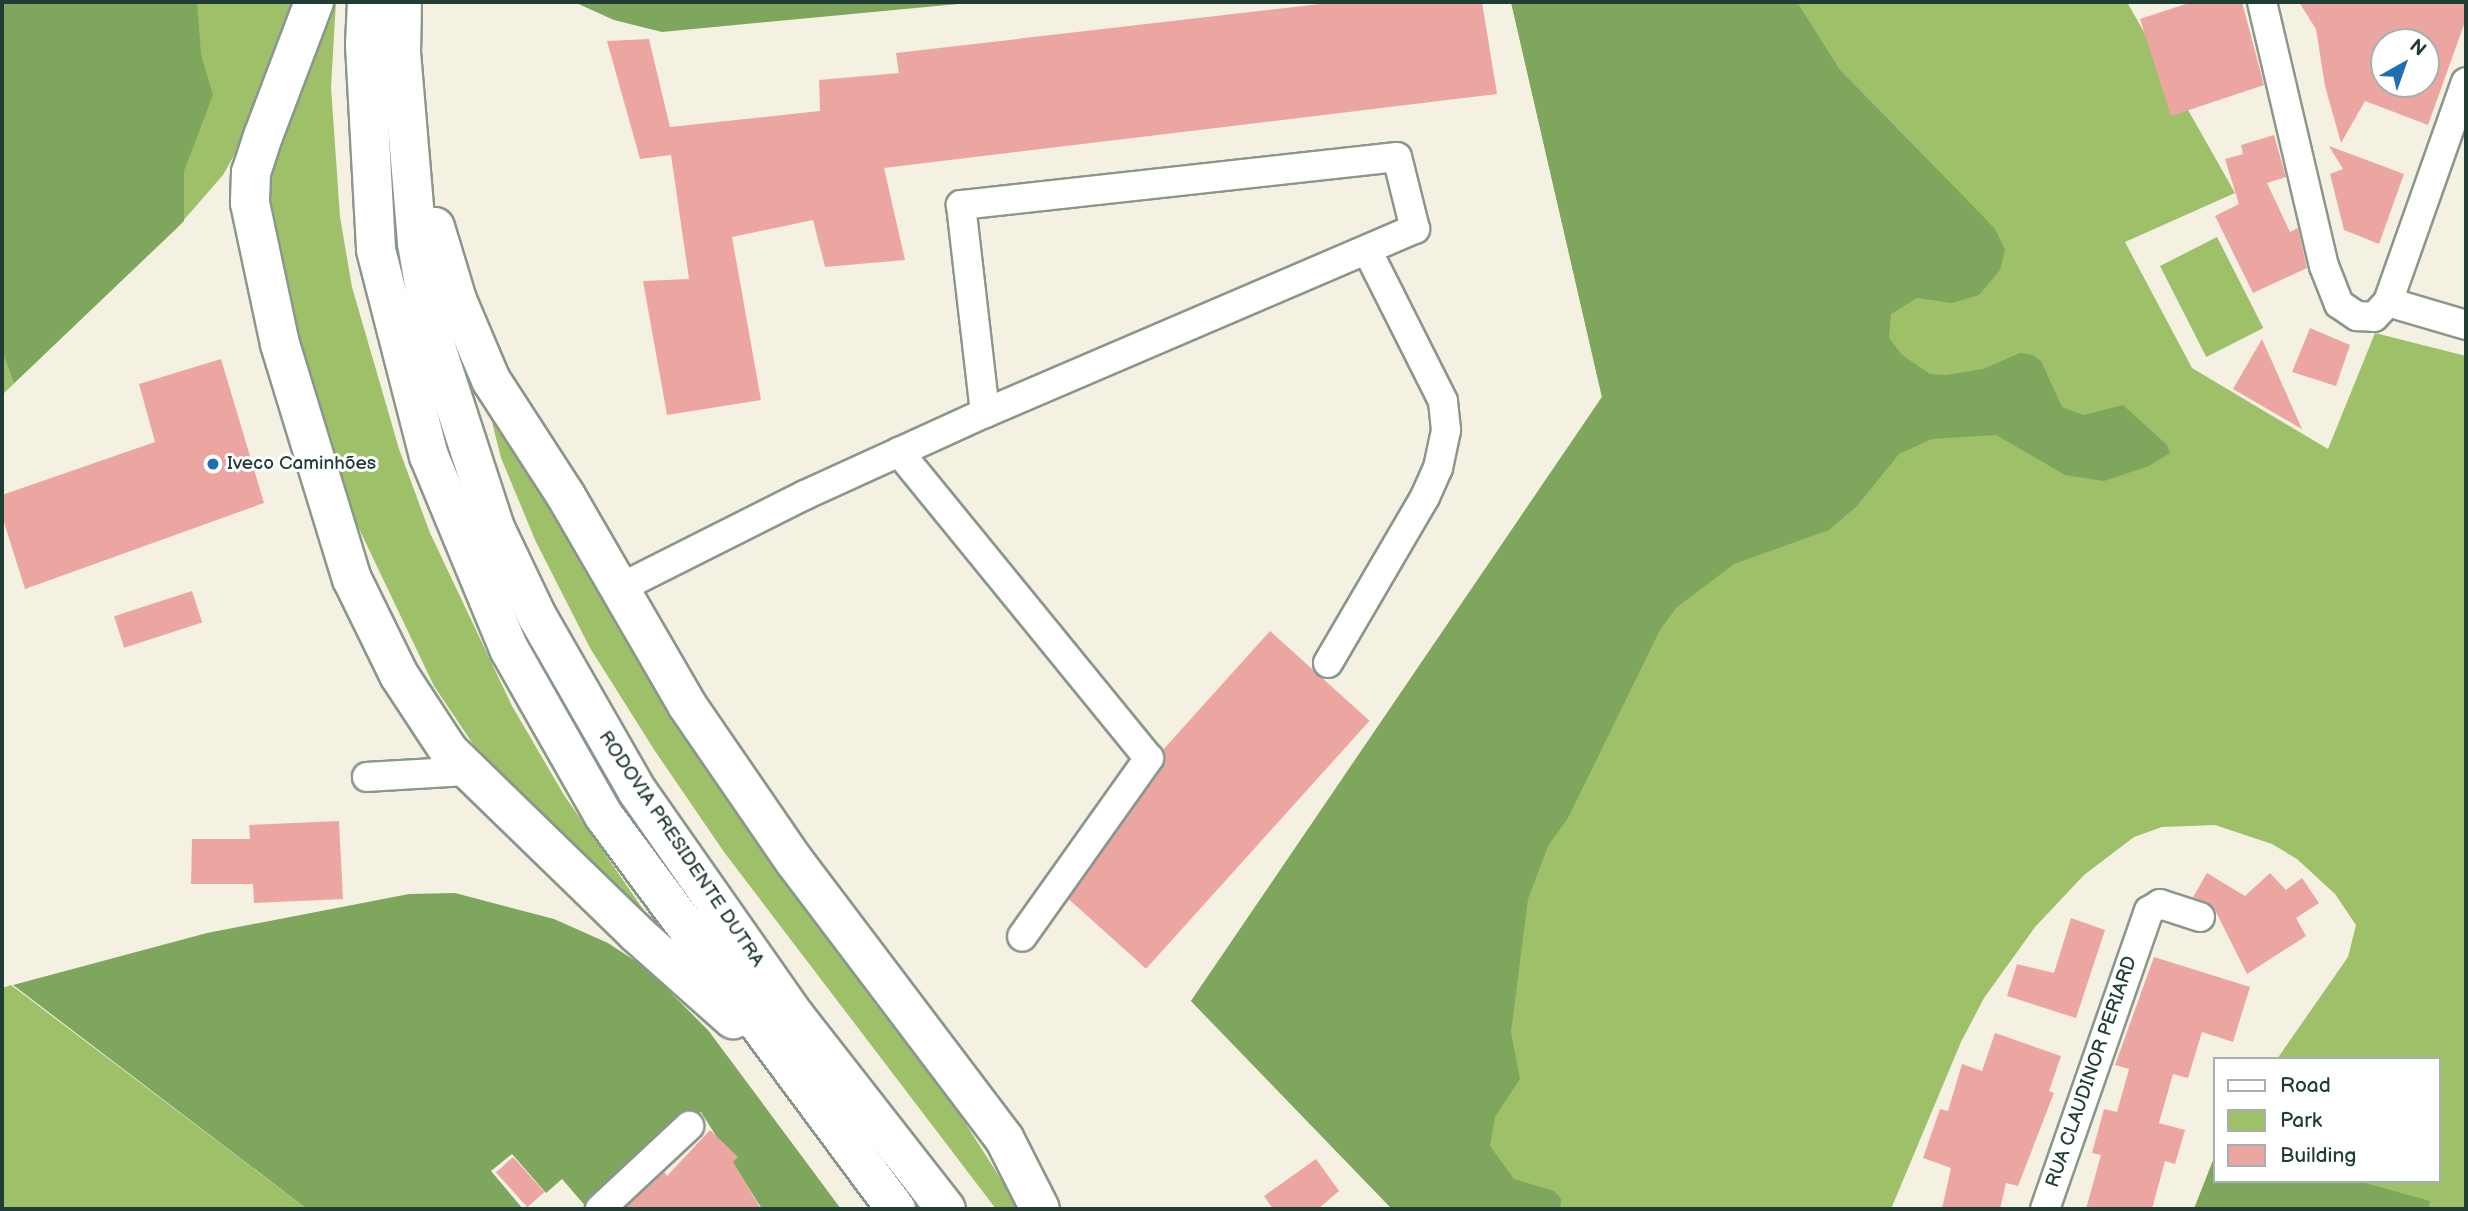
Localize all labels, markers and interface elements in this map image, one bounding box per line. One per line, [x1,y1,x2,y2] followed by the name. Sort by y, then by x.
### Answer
[2370,28,2440,98] north arrow
[2405,35,2430,61] text: N
[227,453,376,475] place label: Iveco Caminhões
[205,456,221,472] marker: Iveco Caminhões
[593,727,769,971] street label: RODOVIA PRESIDENTE DUTRA
[2042,953,2142,1191] street label: RUA CLAUDINOR PERIARD
[2212,1057,2440,1183] legend
[2280,1073,2331,1098] text: Road
[2280,1108,2322,1133] text: Park
[2280,1143,2356,1168] text: Building

